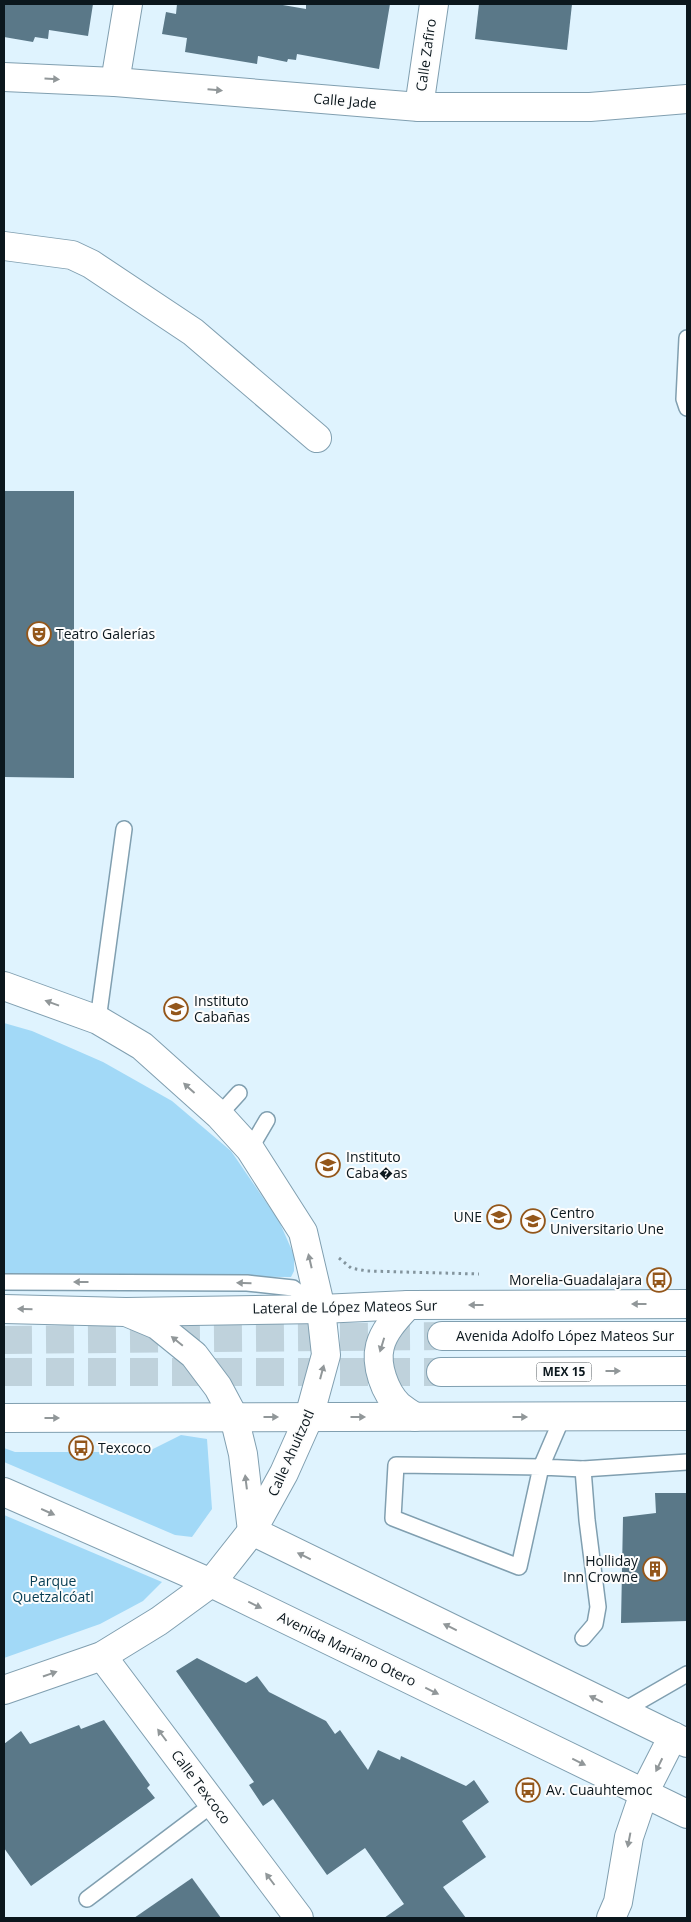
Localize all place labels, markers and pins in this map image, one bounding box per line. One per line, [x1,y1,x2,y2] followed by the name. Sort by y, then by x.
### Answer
[26,621,52,647] theatre icon: Teatro Galerías
[56,624,156,643] place label: Teatro Galerías
[194,991,250,1026] place label: Instituto Cabañas
[163,996,189,1022] school or university icon: Instituto Cabañas
[346,1147,408,1182] place label: Instituto Caba�as
[315,1152,341,1178] school or university icon: Instituto Caba�as
[550,1203,664,1238] place label: Centro Universitario Une
[486,1204,512,1230] school or university icon: UNE
[453,1207,482,1226] place label: UNE
[520,1208,546,1234] school or university icon: Centro Universitario Une
[646,1267,672,1293] bus stop icon: Morelia-Guadalajara
[509,1270,642,1289] place label: Morelia-Guadalajara
[68,1435,94,1461] bus stop icon: Texcoco
[98,1438,151,1457] place label: Texcoco
[563,1551,639,1586] place label: Holliday Inn Crowne
[642,1556,668,1582] building icon: Holliday Inn Crowne
[515,1777,541,1803] bus stop icon: Av. Cuauhtemoc
[546,1780,653,1799] place label: Av. Cuauhtemoc

